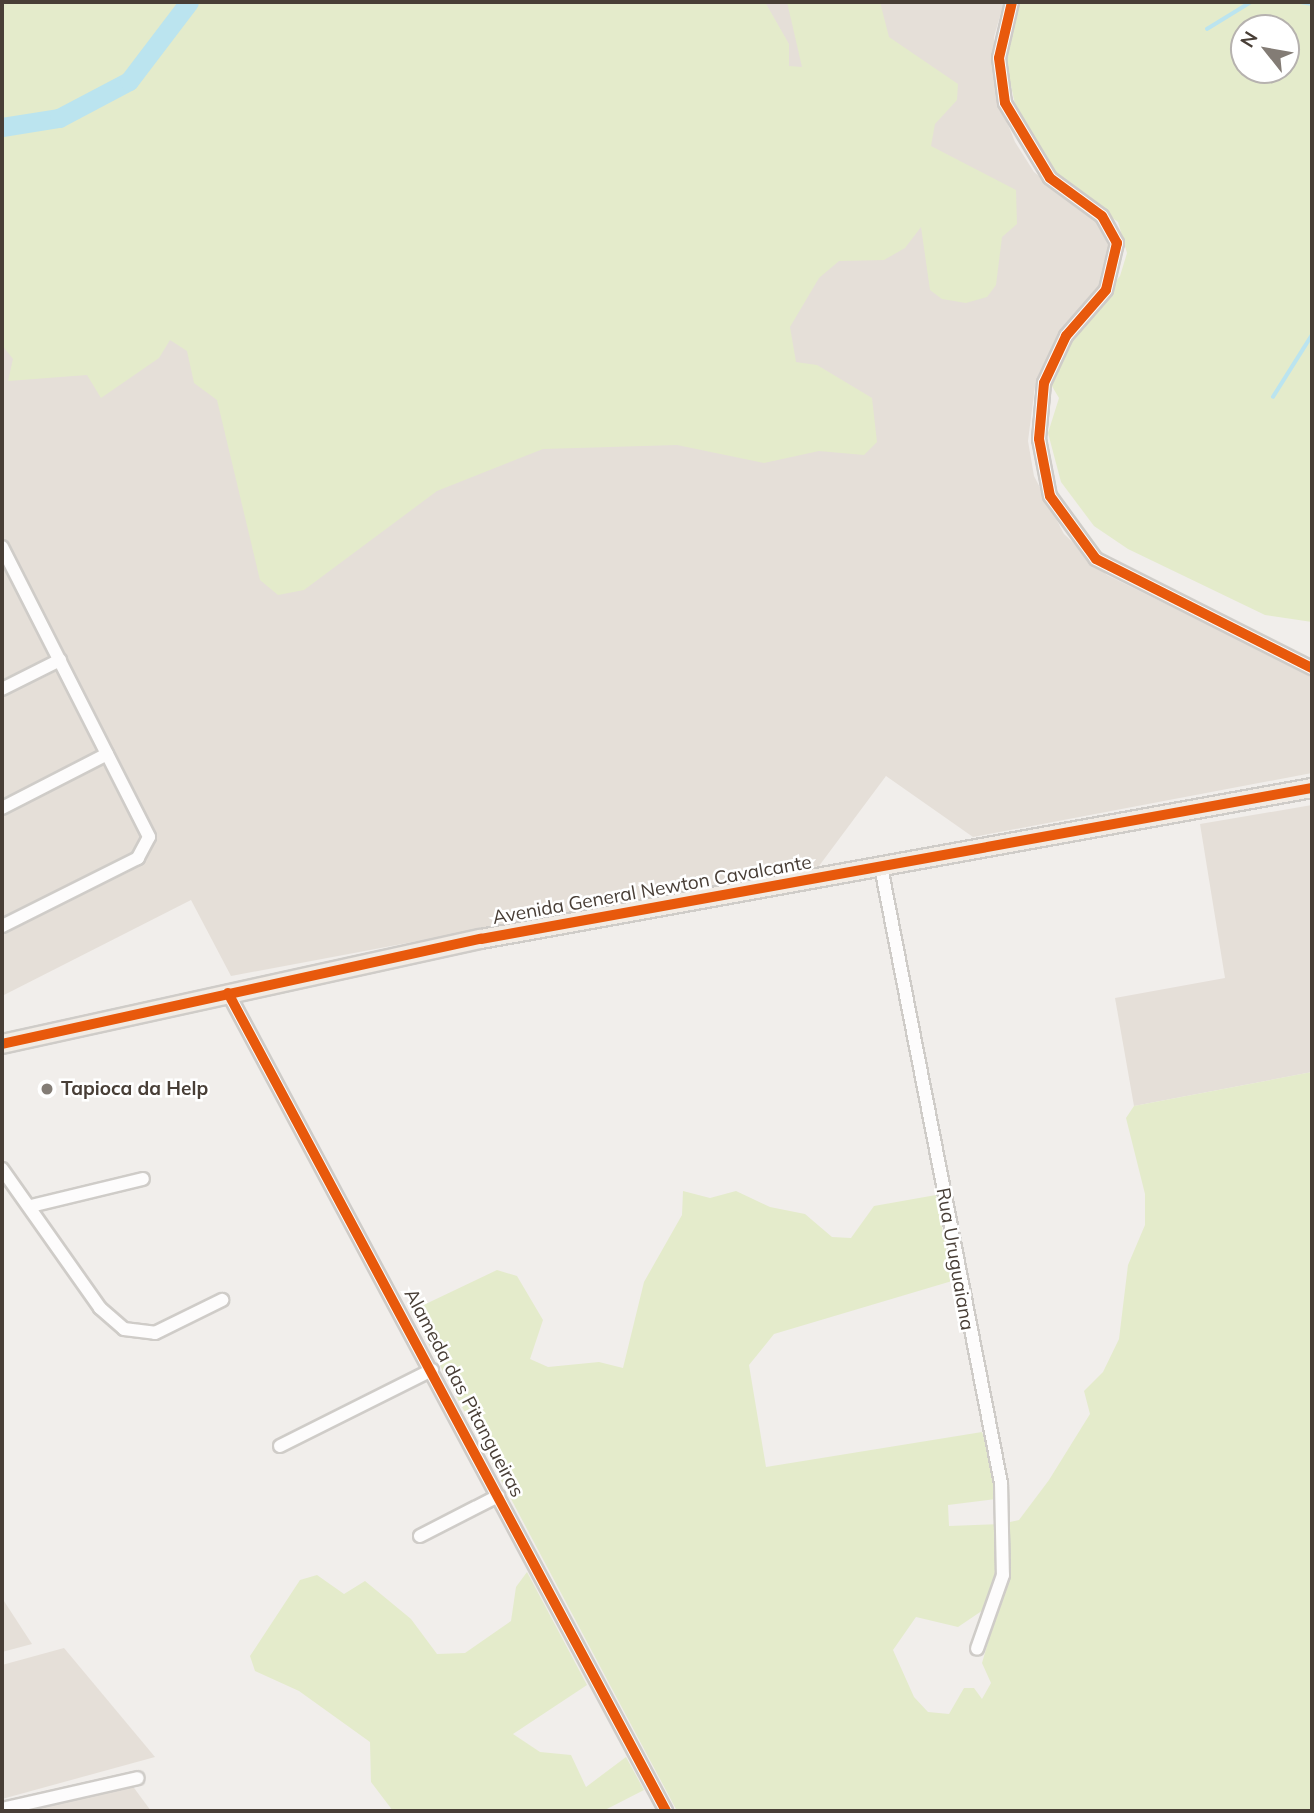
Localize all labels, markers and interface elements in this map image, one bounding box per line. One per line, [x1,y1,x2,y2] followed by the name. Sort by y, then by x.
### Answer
[1230,14,1300,84] north arrow
[1235,27,1263,52] text: N
[491,851,813,929] street label: Avenida General Newton Cavalcante
[61,1078,208,1100] place label: Tapioca da Help
[39,1081,55,1097] marker: Tapioca da Help
[931,1186,979,1332] street label: Rua Uruguaiana
[399,1285,529,1501] street label: Alameda das Pitangueiras

